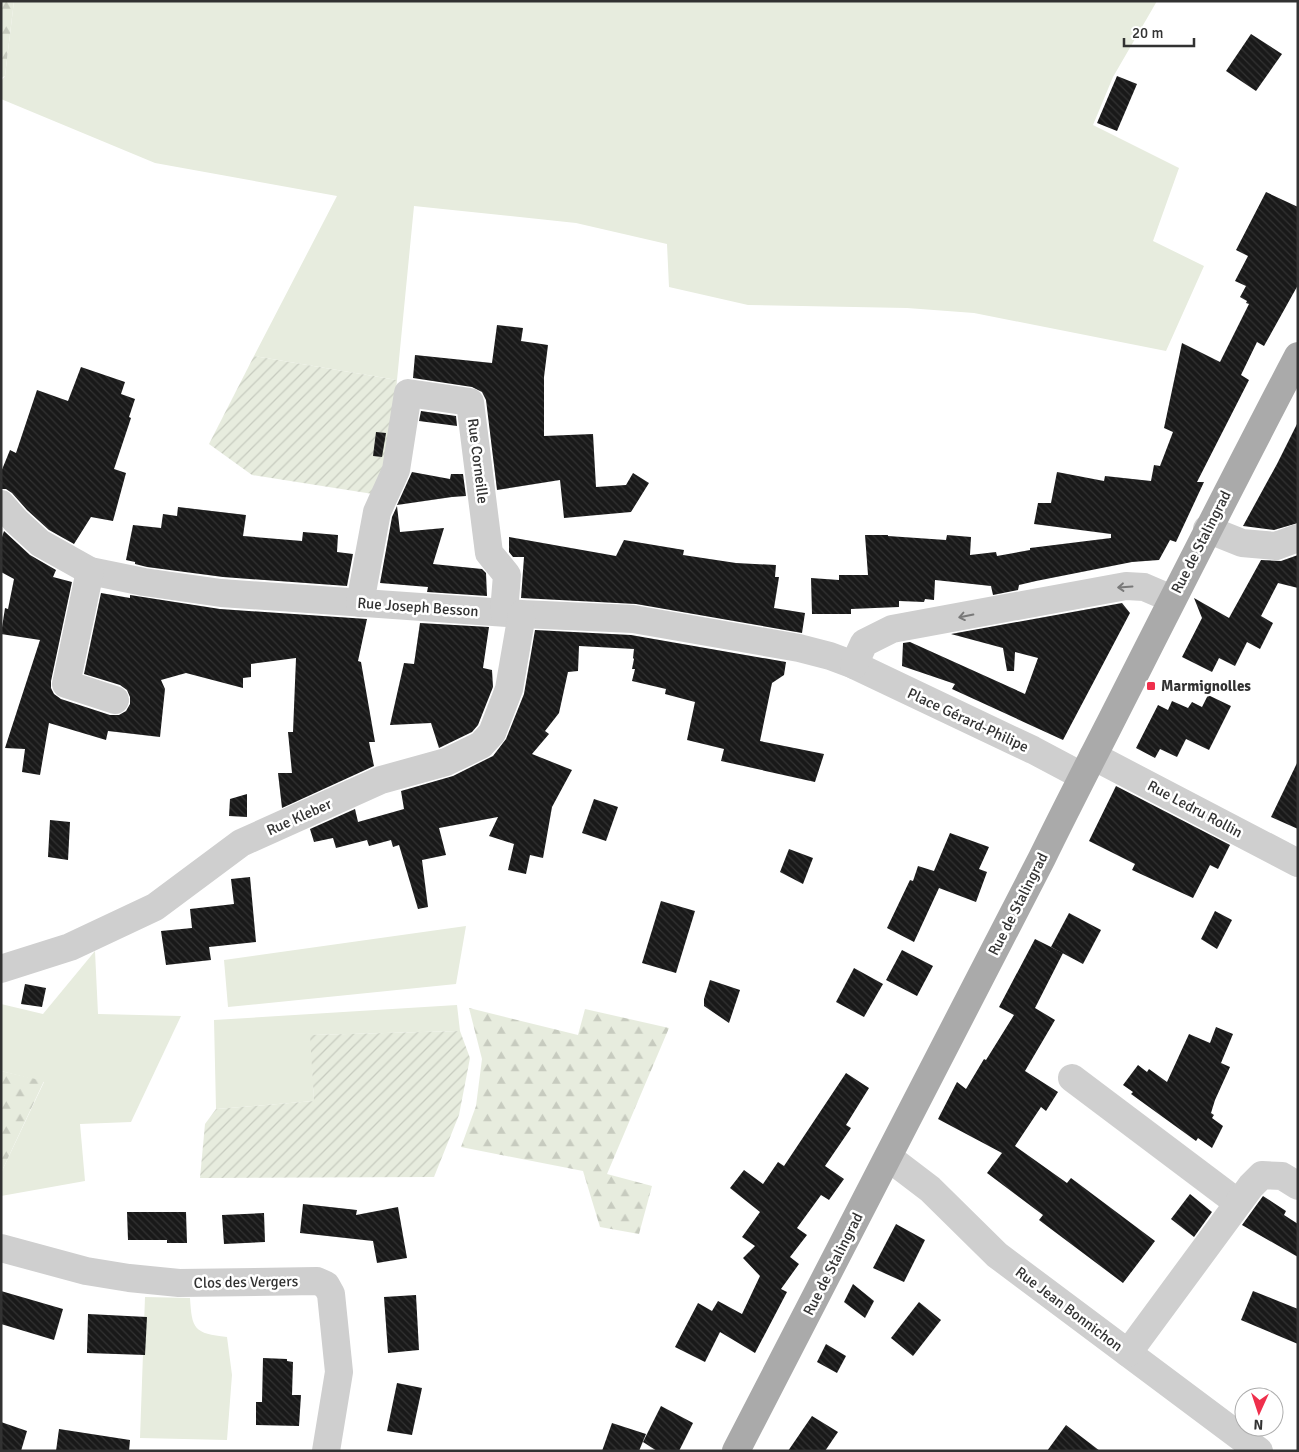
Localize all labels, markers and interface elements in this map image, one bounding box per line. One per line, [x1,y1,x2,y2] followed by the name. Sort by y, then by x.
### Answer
[1124,15,1194,47] scale bar
[1132,24,1163,42] text: 20 m
[464,417,492,505] street label: Rue Corneille
[1167,488,1235,596] street label: Rue de Stalingrad
[1118,582,1134,591] one-way arrow
[357,594,479,620] street label: Rue Joseph Besson
[958,611,974,621] one-way arrow
[1161,677,1251,695] place label: Marmignolles
[1145,680,1157,692] marker: Marmignolles
[905,684,1031,756] street label: Place Gérard-Philipe
[1144,776,1246,842] street label: Rue Ledru Rollin
[264,794,335,839] street label: Rue Kleber
[984,850,1052,958] street label: Rue de Stalingrad
[799,1210,867,1318] street label: Rue de Stalingrad
[1012,1263,1126,1355] street label: Rue Jean Bonnichon
[194,1272,299,1292] street label: Clos des Vergers
[1234,1387,1284,1437] north arrow
[1253,1416,1264,1433] text: N

